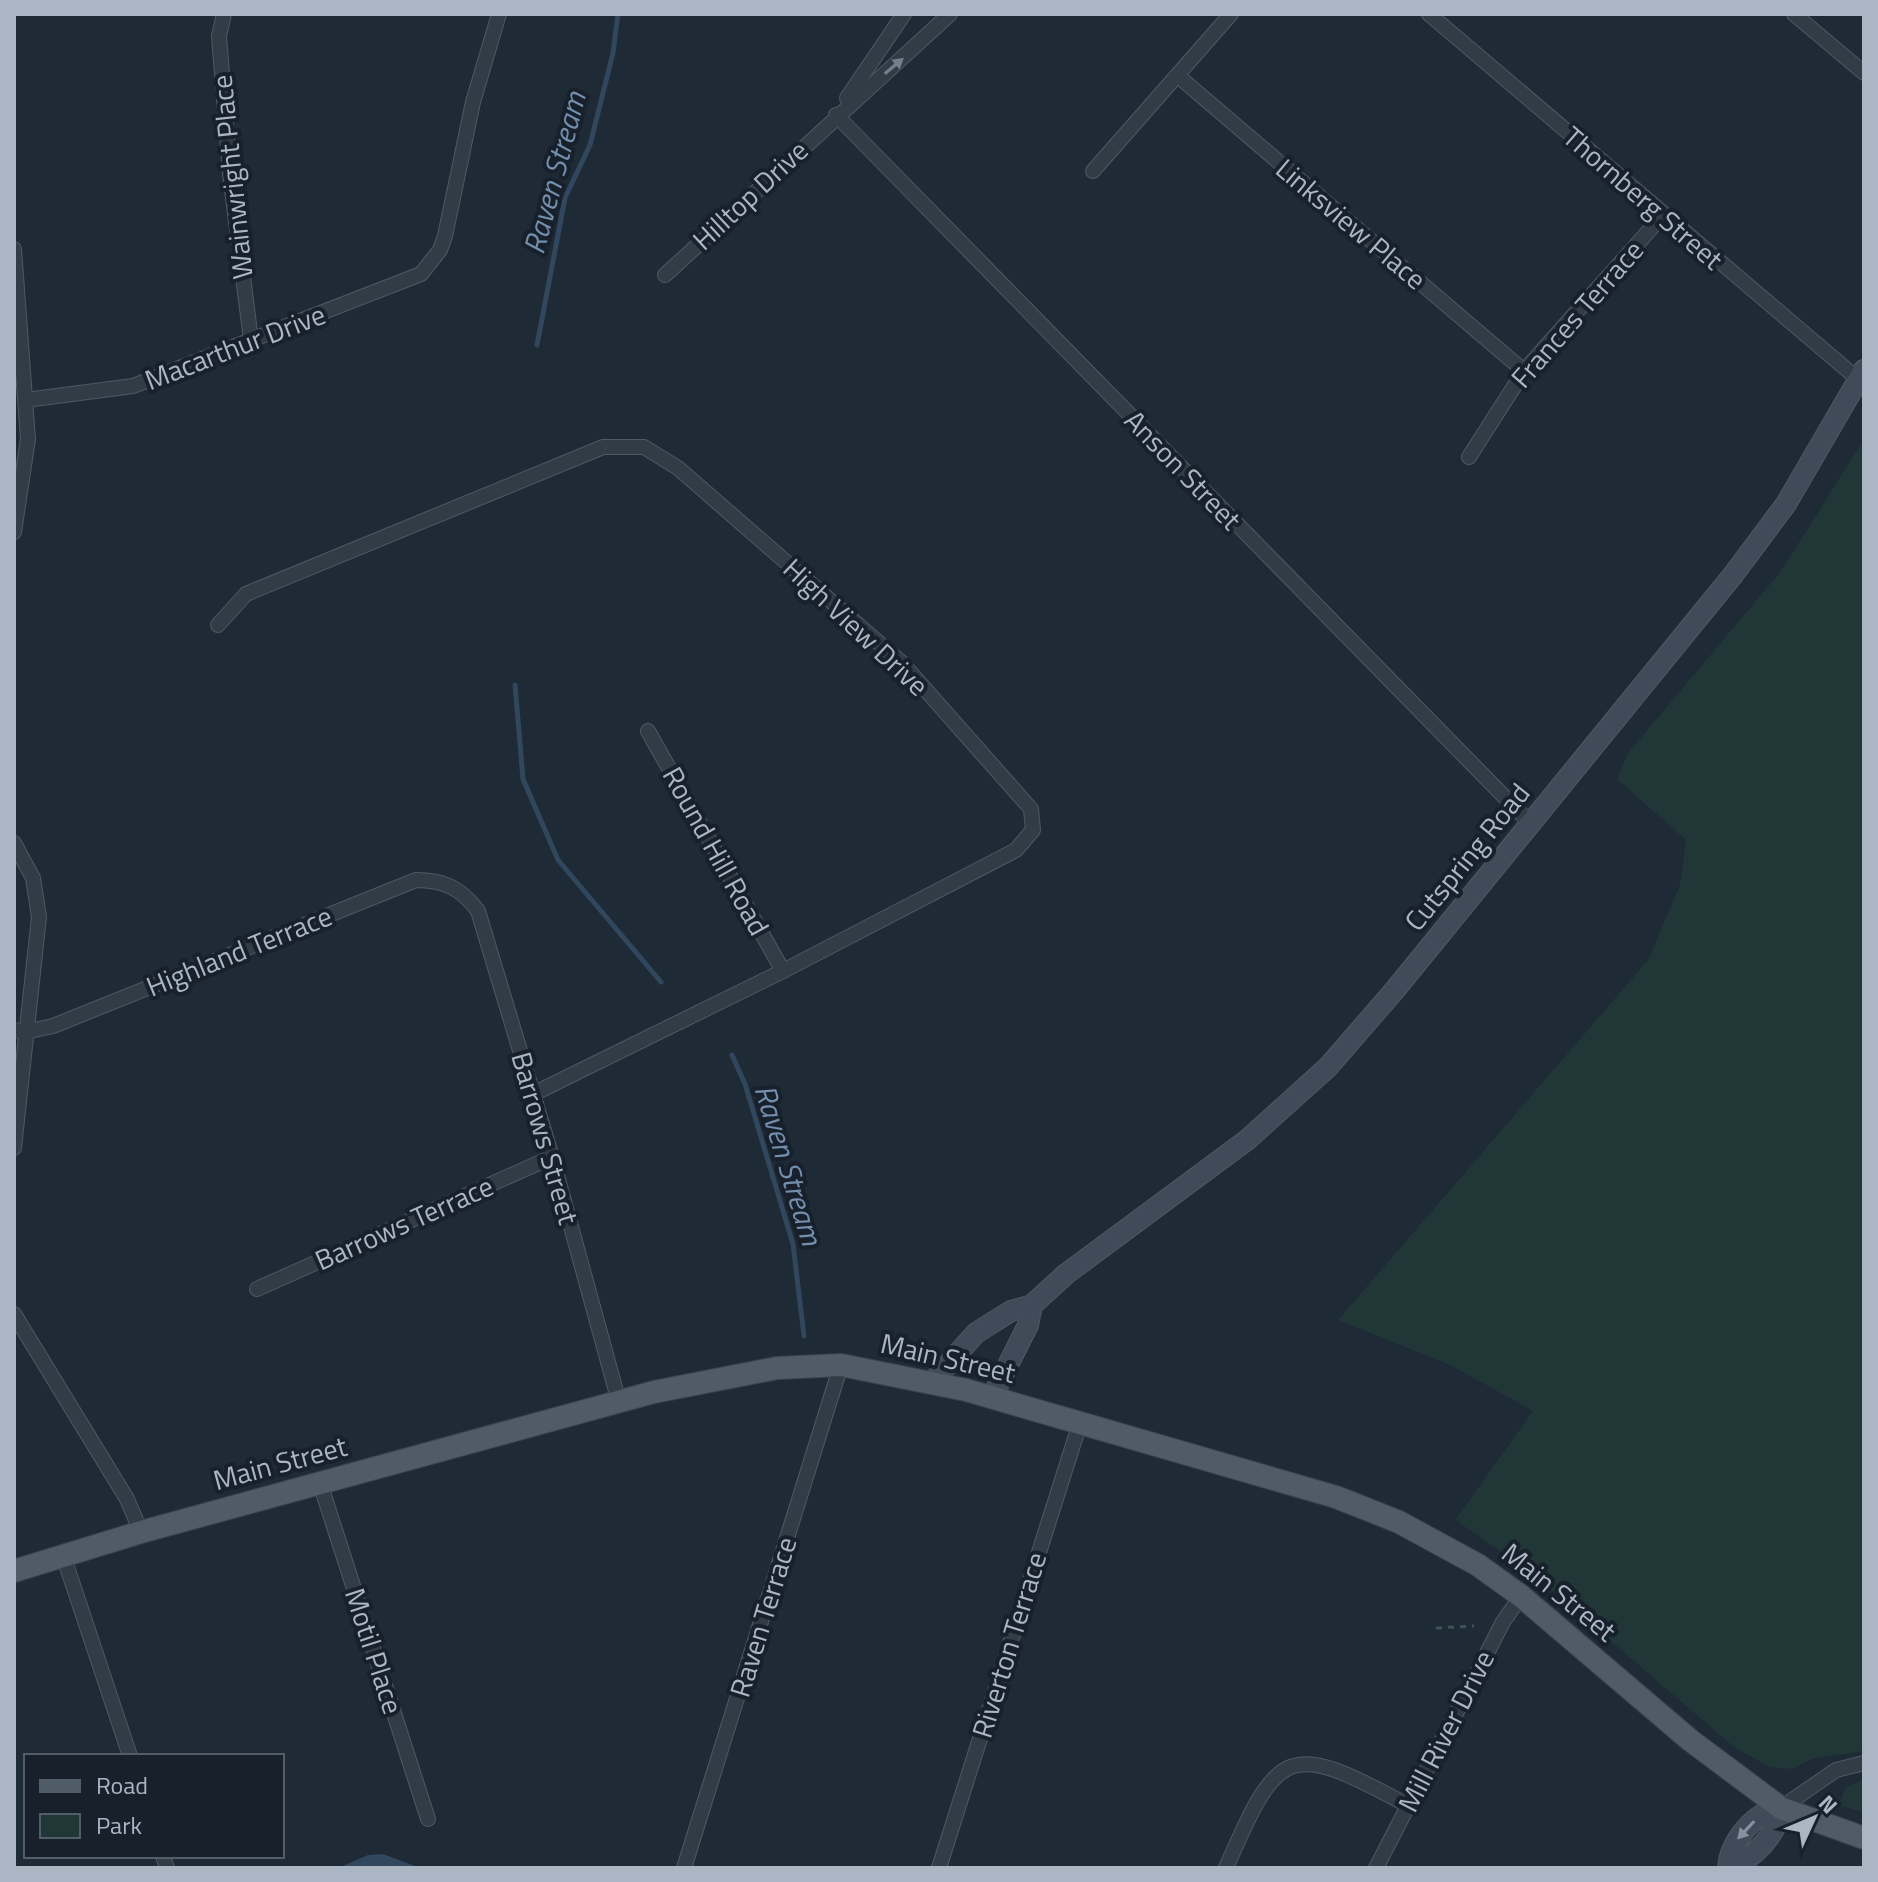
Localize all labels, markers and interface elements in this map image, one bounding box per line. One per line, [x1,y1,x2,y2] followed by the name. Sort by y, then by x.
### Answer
[884,58,904,75] one-way arrow
[199,73,264,281] street label: Wainwright Place
[510,86,598,259] water label: Raven Stream
[1554,116,1733,280] street label: Thornberg Street
[682,130,817,260] street label: Hilltop Drive
[1267,148,1436,300] street label: Linksview Place
[1500,230,1653,397] street label: Frances Terrace
[138,292,331,401] street label: Macarthur Drive
[1115,400,1252,540] street label: Anson Street
[774,548,939,706] street label: High View Drive
[652,758,781,943] street label: Round Hill Road
[1393,773,1540,940] street label: Cutspring Road
[139,894,338,1007] street label: Highland Terrace
[500,1047,591,1229] street label: Barrows Street
[743,1079,835,1252] water label: Raven Stream
[308,1164,500,1281] street label: Barrows Terrace
[877,1321,1020,1394] street label: Main Street
[208,1424,352,1501] street label: Main Street
[718,1531,807,1702] street label: Raven Terrace
[1493,1532,1626,1652] street label: Main Street
[960,1547,1057,1743] street label: Riverton Terrace
[334,1582,415,1719] street label: Motil Place
[1386,1642,1505,1819] street label: Mill River Drive
[24,1754,284,1858] legend
[96,1767,148,1803] text: Road
[1774,1778,1854,1858] north arrow
[1811,1787,1846,1821] text: N
[96,1807,142,1843] text: Park
[1737,1820,1755,1839] one-way arrow

